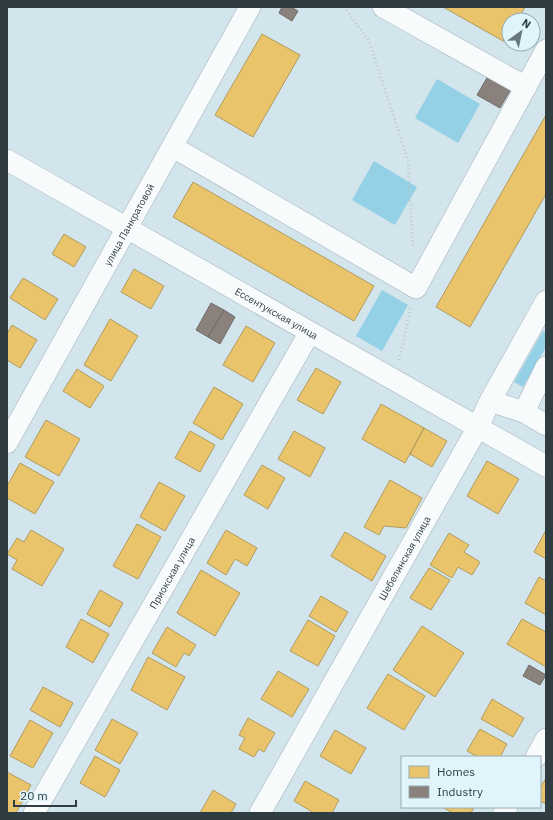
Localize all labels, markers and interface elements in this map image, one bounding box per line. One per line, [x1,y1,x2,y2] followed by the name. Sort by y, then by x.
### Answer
[501,12,541,52] north arrow
[519,16,534,32] text: N
[101,181,157,268] street label: улица Панкратовой
[232,285,321,343] street label: Ессентукская улица
[376,513,434,603] street label: Шебелинская улица
[147,534,198,611] street label: Приокская улица
[401,756,541,808] legend
[437,764,475,779] text: Homes
[14,782,76,808] scale bar
[437,784,483,799] text: Industry
[20,788,48,803] text: 20 m

